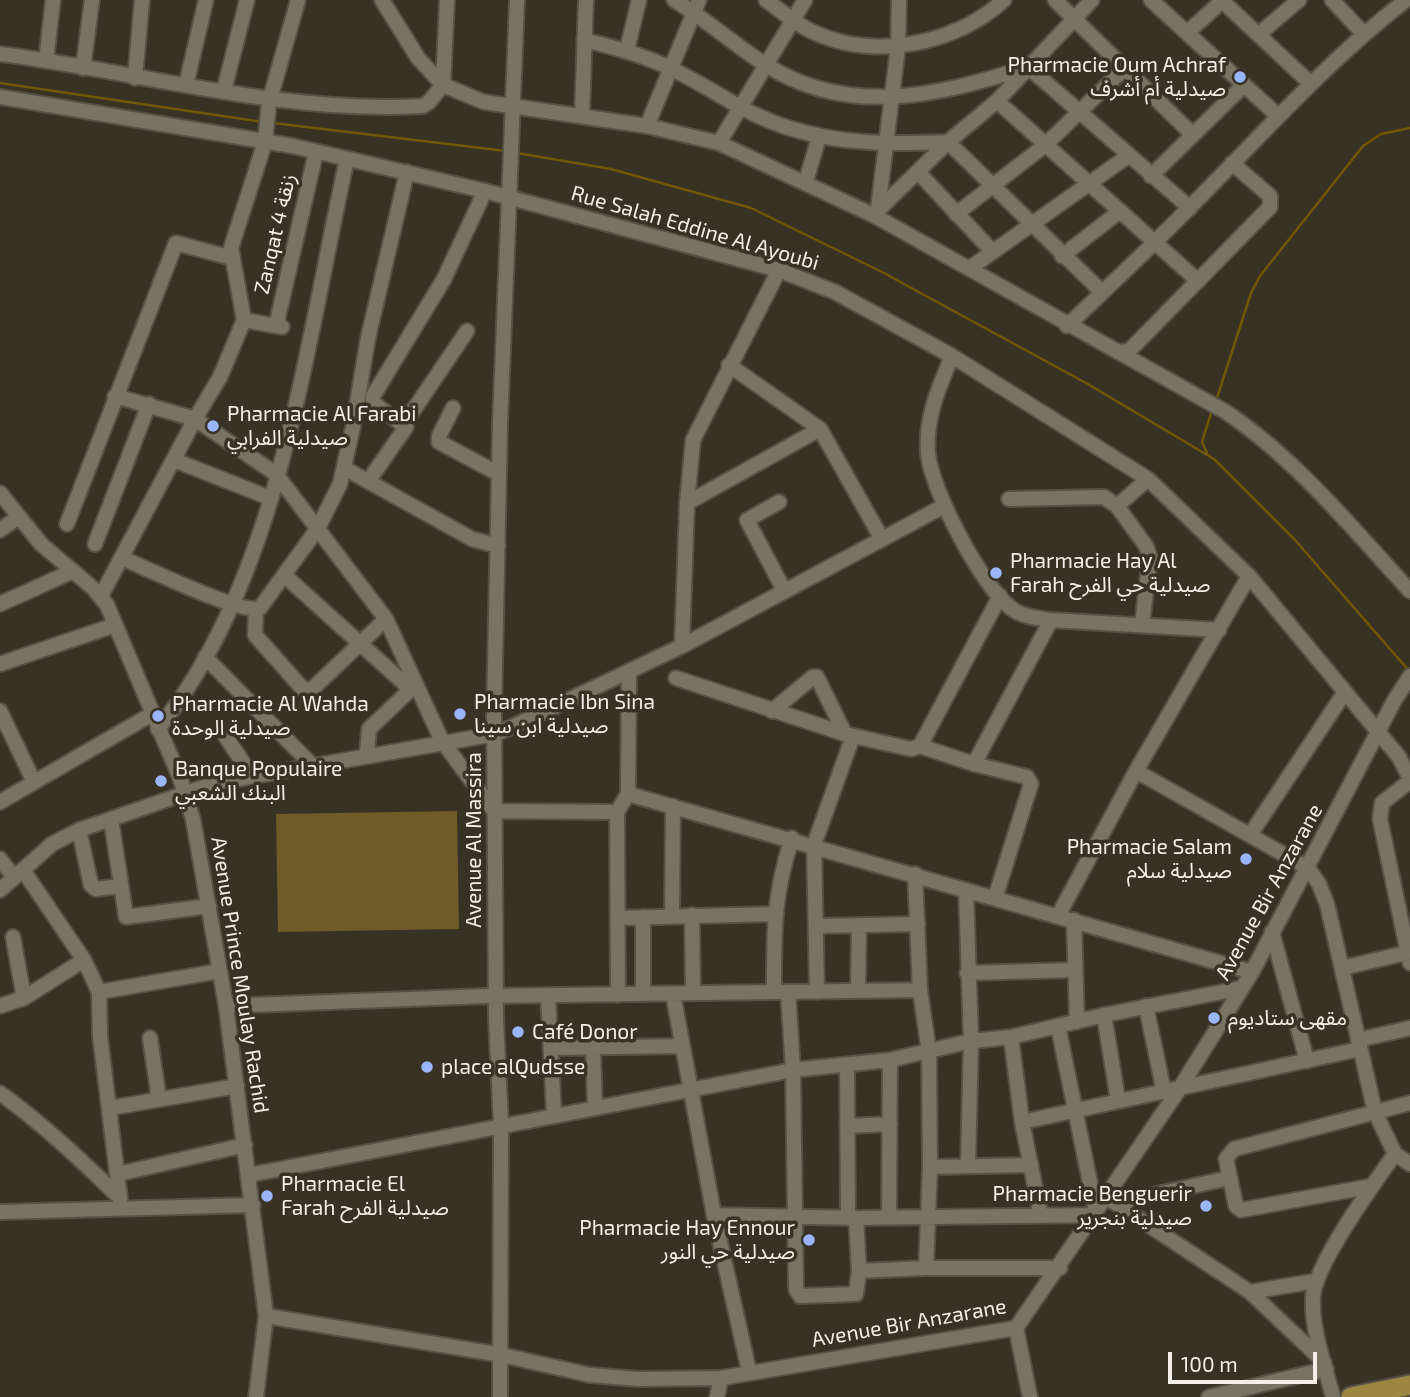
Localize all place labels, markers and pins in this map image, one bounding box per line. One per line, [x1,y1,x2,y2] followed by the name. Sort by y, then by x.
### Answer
[1008,52,1226,102] place label: Pharmacie Oum Achraf صيدلية أم أشرف
[1232,69,1248,85] marker: Pharmacie Oum Achraf صيدلية أم أشرف
[227,401,416,451] place label: Pharmacie Al Farabi صيدلية الفرابي
[205,418,221,434] marker: Pharmacie Al Farabi صيدلية الفرابي
[1010,548,1210,598] place label: Pharmacie Hay Al Farah صيدلية حي الفرح
[988,565,1004,581] marker: Pharmacie Hay Al Farah صيدلية حي الفرح
[474,689,655,739] place label: Pharmacie Ibn Sina صيدلية ابن سينا
[172,691,369,741] place label: Pharmacie Al Wahda صيدلية الوحدة
[452,706,468,722] marker: Pharmacie Ibn Sina صيدلية ابن سينا
[150,708,166,724] marker: Pharmacie Al Wahda صيدلية الوحدة
[175,756,342,806] place label: Banque Populaire البنك الشعبي
[153,773,169,789] marker: Banque Populaire البنك الشعبي
[1067,834,1232,884] place label: Pharmacie Salam صيدلية سلام
[1238,851,1254,867] marker: Pharmacie Salam صيدلية سلام
[1228,1005,1347,1031] place label: مقهى ستاديوم
[1206,1010,1222,1026] marker: مقهى ستاديوم
[532,1019,638,1045] place label: Café Donor
[510,1024,526,1040] marker: Café Donor
[441,1054,585,1080] place label: place alQudsse
[419,1059,435,1075] marker: place alQudsse
[281,1171,449,1221] place label: Pharmacie El Farah صيدلية الفرح
[993,1181,1192,1231] place label: Pharmacie Benguerir صيدلية بنجرير
[259,1188,275,1204] marker: Pharmacie El Farah صيدلية الفرح
[1198,1198,1214,1214] marker: Pharmacie Benguerir صيدلية بنجرير
[579,1215,795,1265] place label: Pharmacie Hay Ennour صيدلية حي النور
[801,1232,817,1248] marker: Pharmacie Hay Ennour صيدلية حي النور

